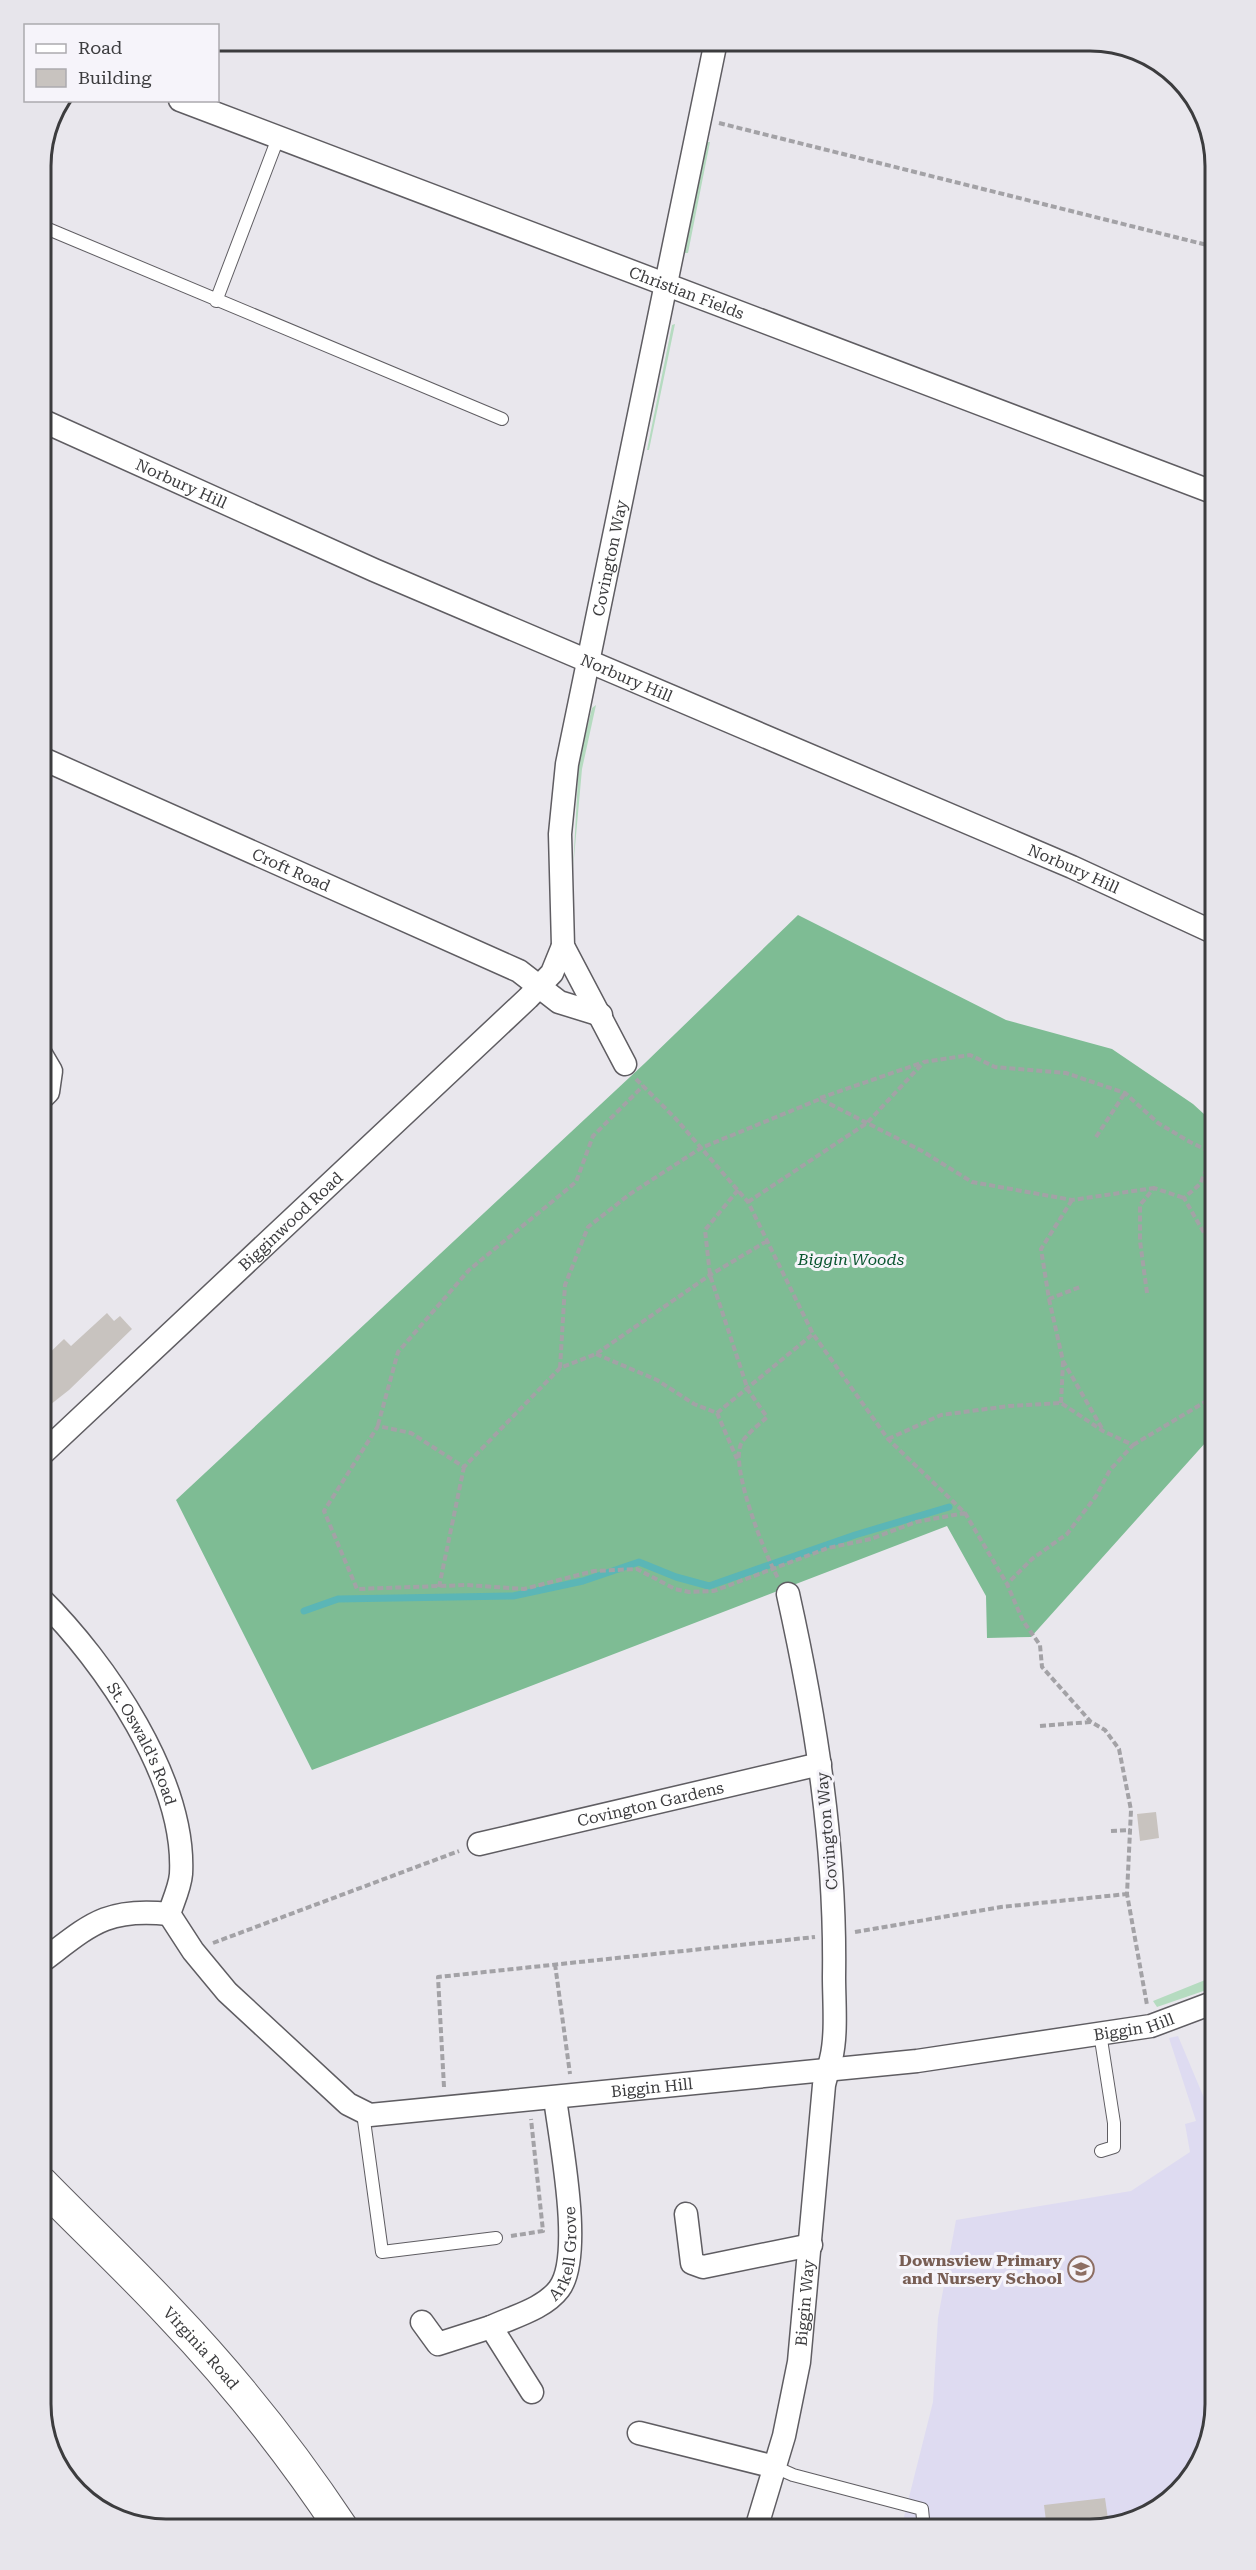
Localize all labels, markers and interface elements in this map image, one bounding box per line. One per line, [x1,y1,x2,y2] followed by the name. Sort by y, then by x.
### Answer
[24,24,219,102] legend
[78,37,123,58] text: Road
[78,67,152,88] text: Building
[627,262,747,323] street label: Christian Fields
[133,454,230,512] street label: Norbury Hill
[588,498,631,618] street label: Covington Way
[578,650,676,706] street label: Norbury Hill
[1025,840,1123,897] street label: Norbury Hill
[249,844,333,895] street label: Croft Road
[234,1168,346,1274] street label: Bigginwood Road
[797,1250,904,1269] park label: Biggin Woods
[103,1678,181,1807] street label: St. Oswald's Road
[812,1771,842,1891] street label: Covington Way
[575,1777,726,1830] street label: Covington Gardens
[1092,2009,1177,2044] street label: Biggin Hill
[610,2074,694,2101] street label: Biggin Hill
[544,2206,580,2304] street label: Arkell Grove
[899,2251,1063,2288] place label: Downsview Primary and Nursery School
[1066,2254,1096,2284] school or university icon: Downsview Primary and Nursery School
[791,2258,818,2347] street label: Biggin Way
[159,2303,243,2393] street label: Virginia Road

